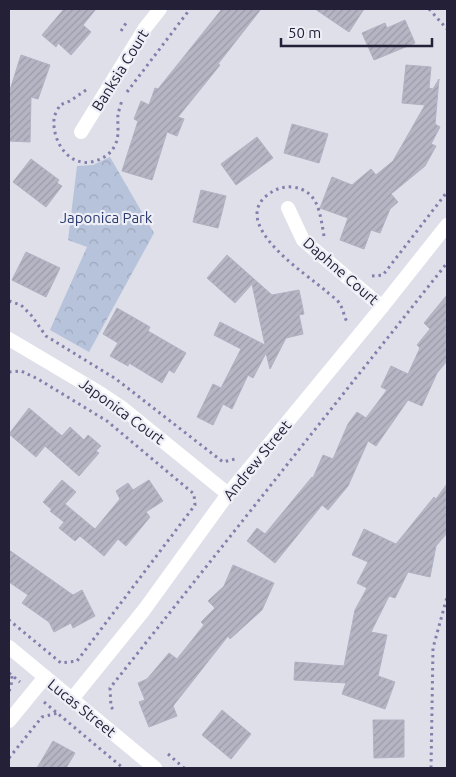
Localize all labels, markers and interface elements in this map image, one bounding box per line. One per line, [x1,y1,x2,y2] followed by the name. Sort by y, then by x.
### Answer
[281,15,432,47] scale bar
[288,24,321,41] text: 50 m
[88,26,152,114] street label: Banksia Court
[60,209,153,226] park label: Japonica Park
[300,234,382,308] street label: Daphne Court
[76,374,168,448] street label: Japonica Court
[220,416,295,503] street label: Andrew Street
[45,675,120,741] street label: Lucas Street

